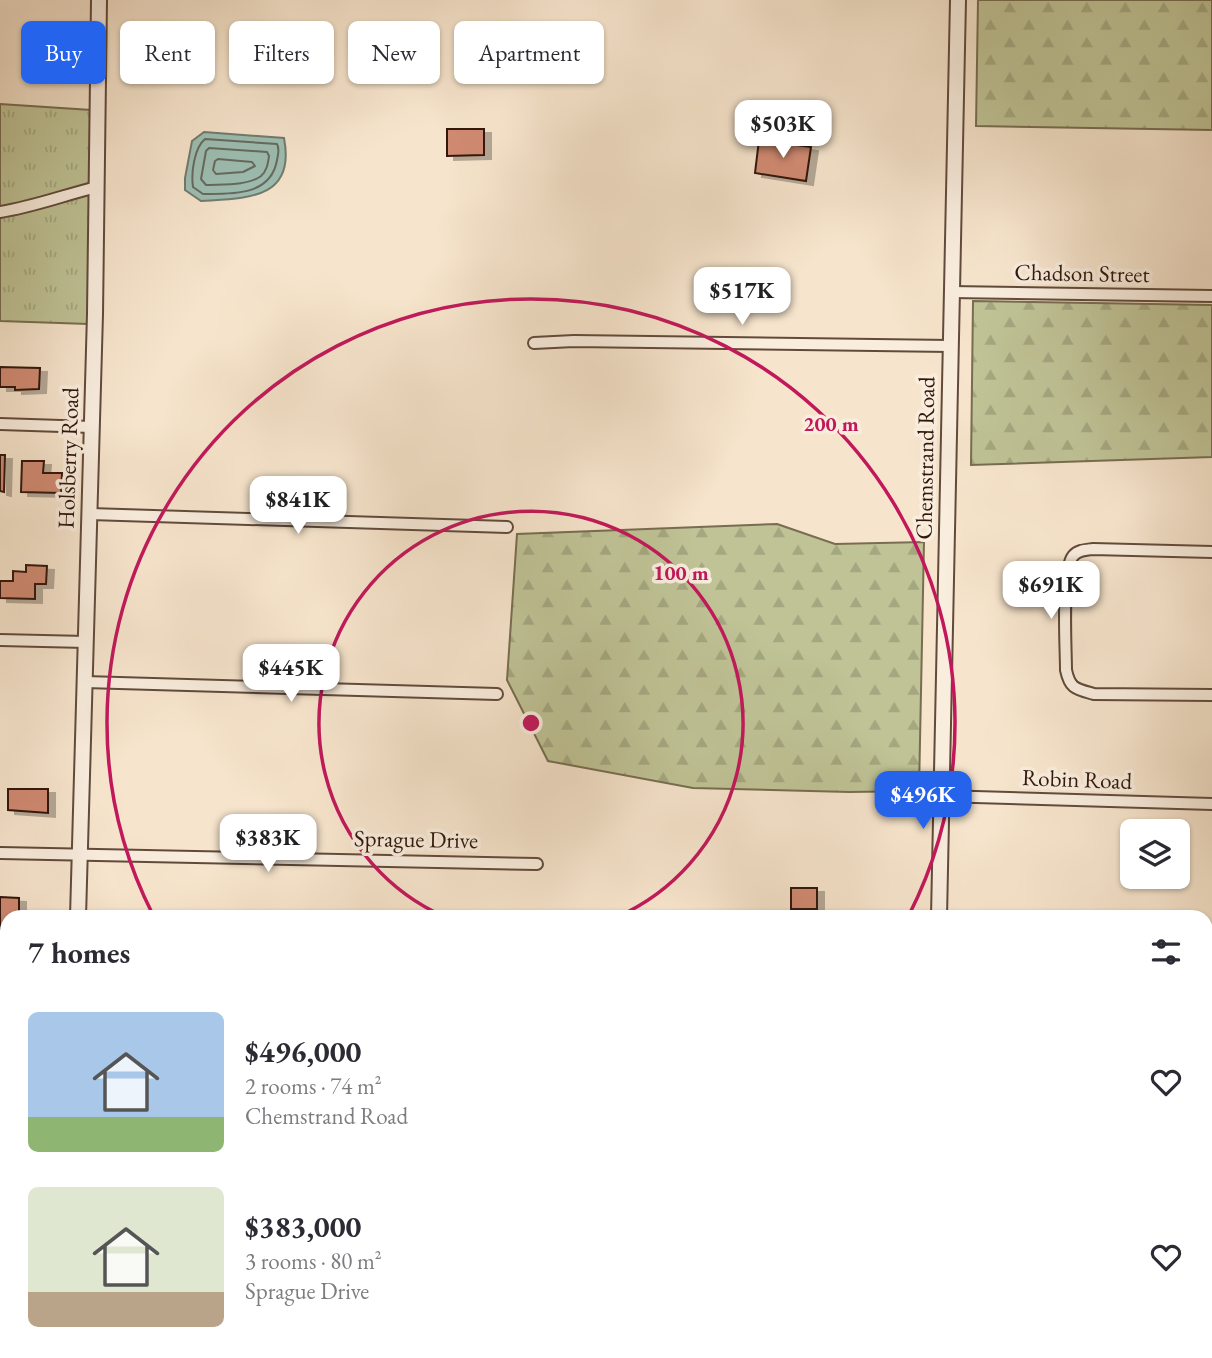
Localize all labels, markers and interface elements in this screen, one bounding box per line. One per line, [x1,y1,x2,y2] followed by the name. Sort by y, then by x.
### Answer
[21,21,106,84] chip: Buy
[120,21,215,84] chip: Rent
[229,21,334,84] chip: Filters
[348,21,440,84] chip: New
[454,21,604,84] chip: Apartment
[734,100,832,160] pin: $503K
[751,108,815,138] text: $503K
[1014,257,1151,289] street label: Chadson Street
[693,268,791,327] pin: $517K
[710,275,774,305] text: $517K
[909,376,941,540] street label: Chemstrand Road
[51,386,85,529] street label: Holsberry Road
[803,410,859,437] text: 200 m
[249,476,347,536] pin: $841K
[266,484,330,514] text: $841K
[653,559,709,586] text: 100 m
[1002,562,1100,621] pin: $691K
[1019,569,1083,599] text: $691K
[242,644,340,704] pin: $445K
[259,652,323,682] text: $445K
[519,711,543,735] centre of rings
[1021,762,1133,796] street label: Robin Road
[874,772,972,831] pin: $496K
[891,779,955,809] text: $496K
[219,814,317,874] pin: $383K
[1120,819,1190,889] map controls
[1120,819,1190,889] button: layers
[236,822,300,852] text: $383K
[354,823,478,855] street label: Sprague Drive
[28,933,130,972] text: 7 homes
[1147,933,1185,971] icon: filters
[245,1032,361,1071] text: $496,000
[84,1040,168,1124] icon: home
[1147,1063,1185,1101] icon: heart
[245,1071,382,1101] text: 2 rooms · 74 m²
[245,1101,408,1131] text: Chemstrand Road
[245,1207,361,1246] text: $383,000
[84,1215,168,1299] icon: home
[1147,1238,1185,1276] icon: heart
[245,1246,382,1276] text: 3 rooms · 80 m²
[245,1276,369,1306] text: Sprague Drive

